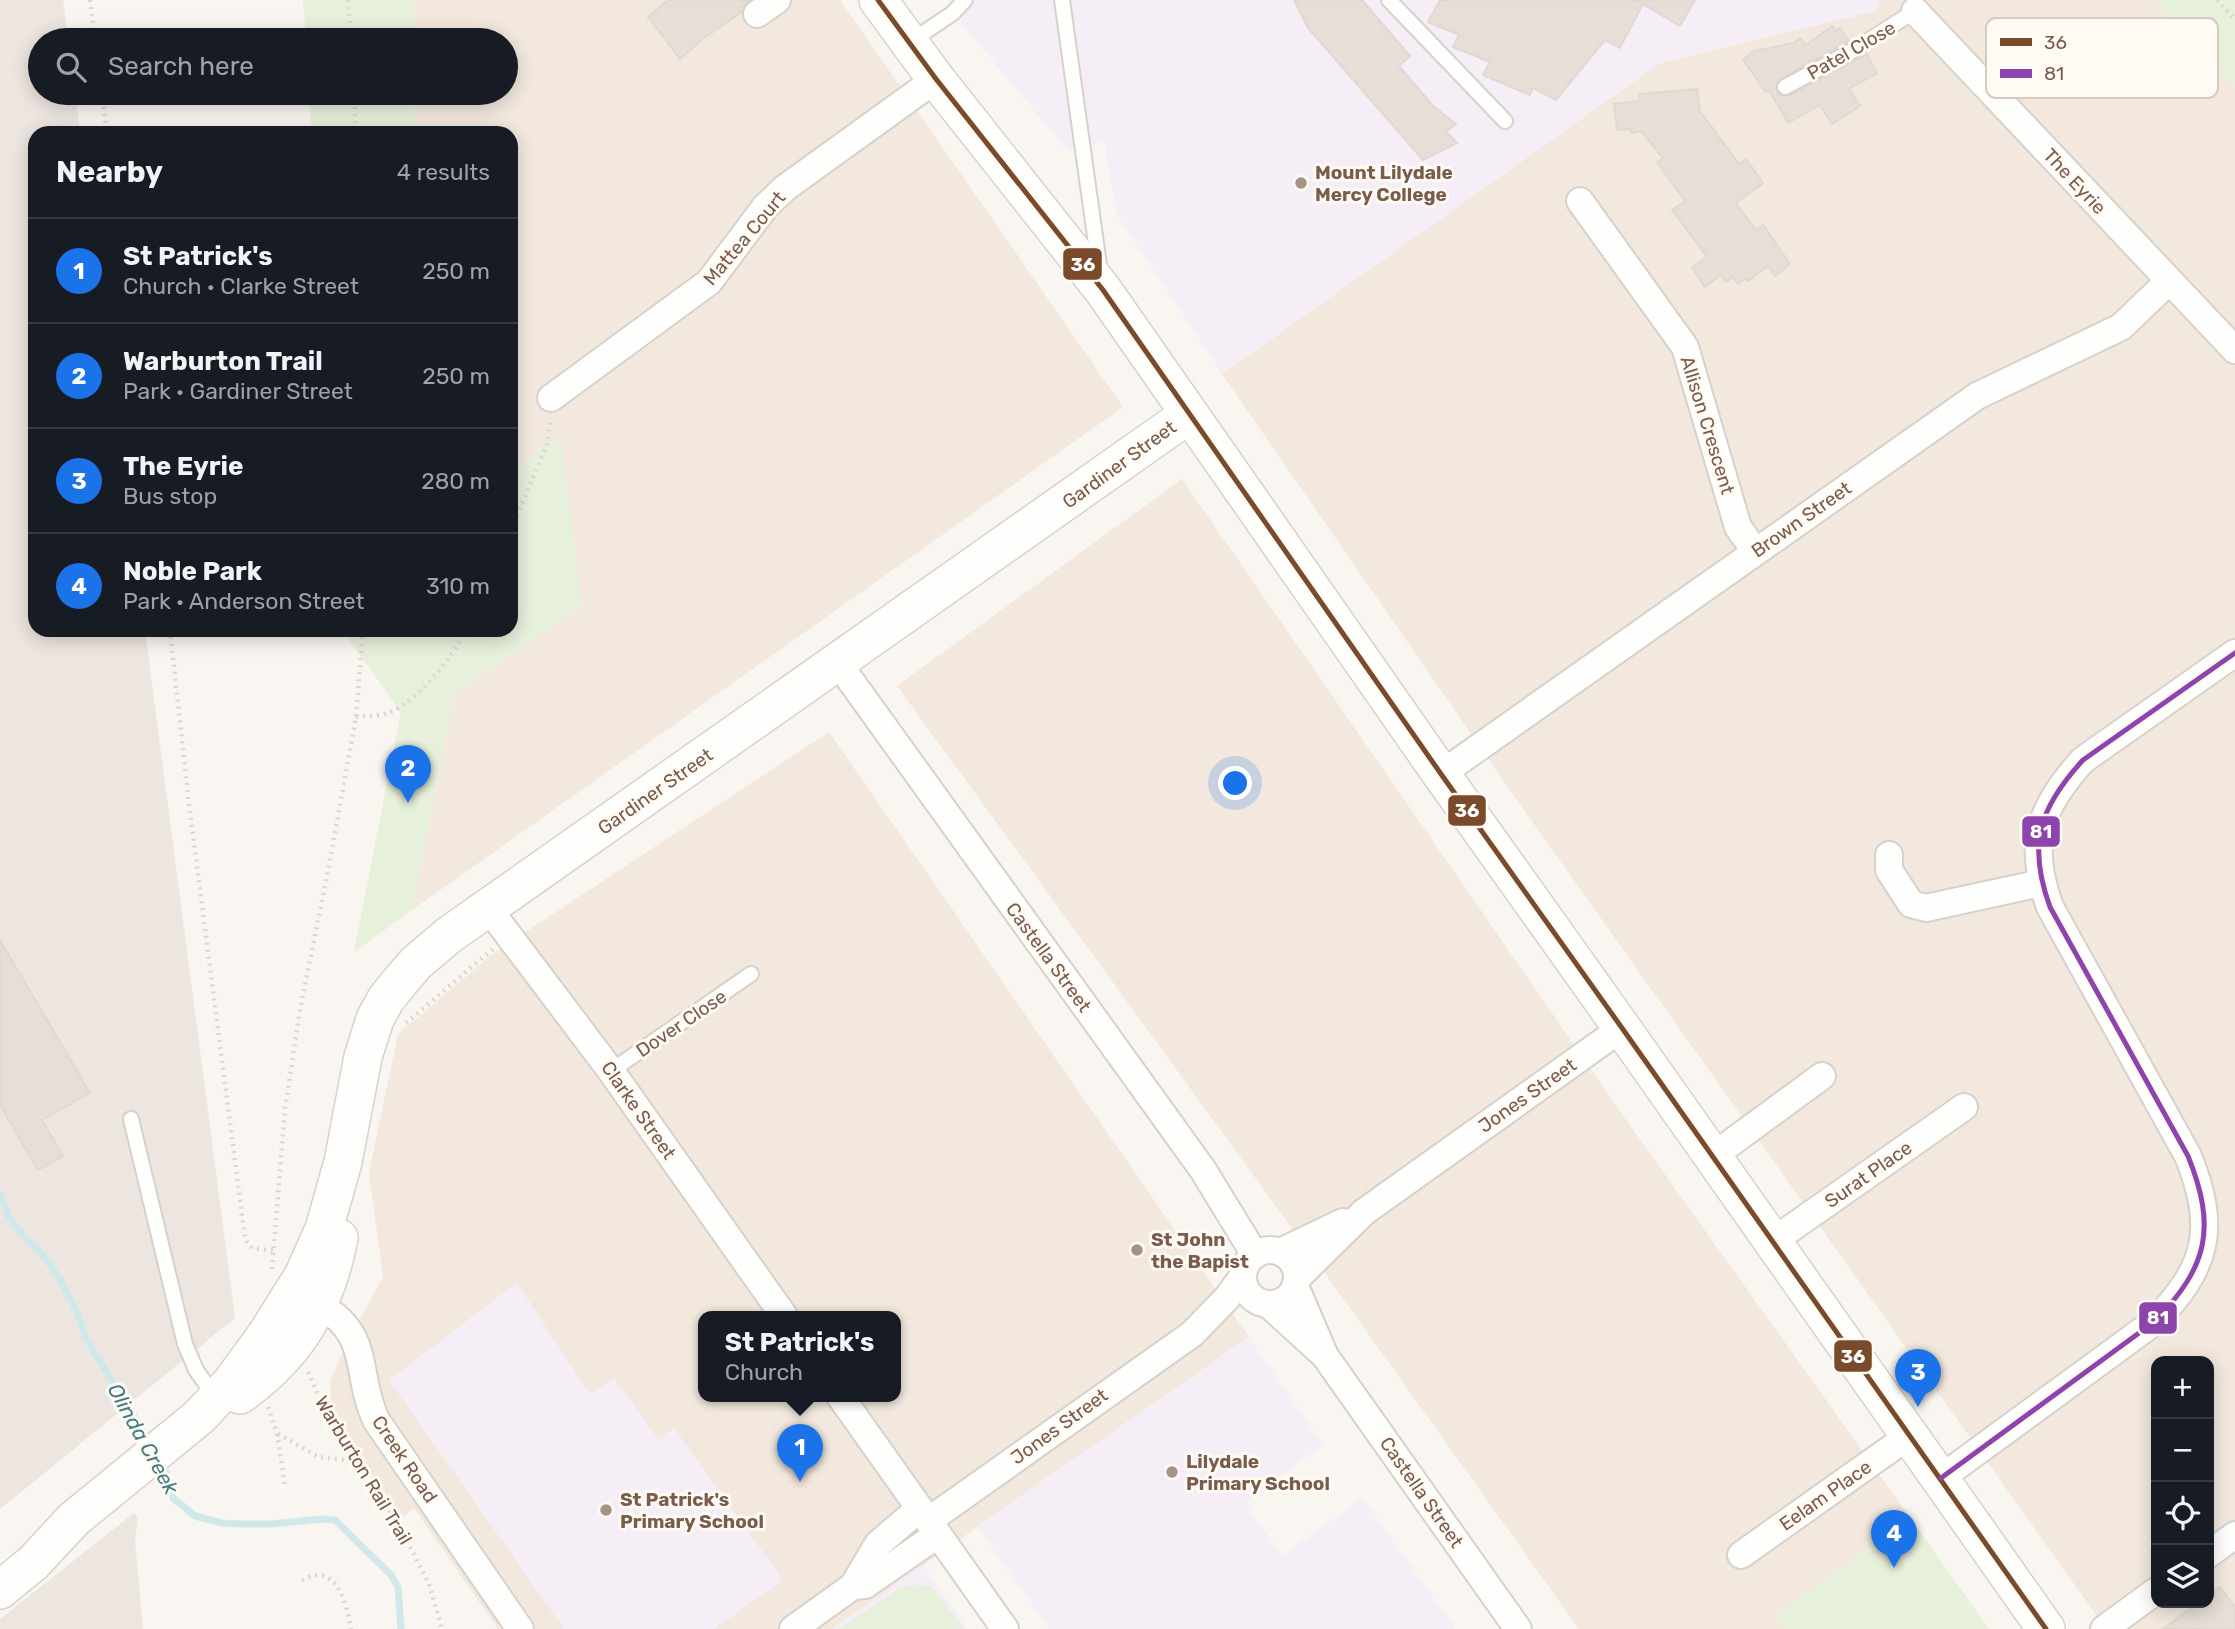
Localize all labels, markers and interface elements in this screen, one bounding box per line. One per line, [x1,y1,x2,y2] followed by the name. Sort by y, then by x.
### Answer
[1803,16,1900,85] street label: Patel Close
[1986,18,2218,98] legend
[28,28,518,105] search box
[2044,31,2067,54] text: 36
[52,48,90,86] icon: search
[108,51,254,82] text: Search here
[2044,62,2064,85] text: 81
[2038,144,2111,219] street label: The Eyrie
[56,154,163,190] text: Nearby
[397,158,490,186] text: 4 results
[1315,161,1453,206] place label: Mount Lilydale Mercy College
[1293,175,1309,191] marker: Mount Lilydale Mercy College
[698,186,791,290] street label: Mattea Court
[123,241,273,272] text: St Patrick's
[1062,247,1103,281] line badge: 36
[1071,253,1095,276] text: 36
[73,257,85,285] text: 1
[422,257,490,285] text: 250 m
[123,272,359,300] text: Church · Clarke Street
[123,346,323,377] text: Warburton Trail
[1676,353,1740,498] street label: Allison Crescent
[72,362,86,390] text: 2
[422,362,490,390] text: 250 m
[123,377,353,405] text: Park · Gardiner Street
[1058,415,1181,513] street label: Gardiner Street
[123,451,243,482] text: The Eyrie
[71,467,87,495] text: 3
[421,467,490,495] text: 280 m
[1747,476,1856,562] street label: Brown Street
[123,482,217,510] text: Bus stop
[123,556,262,587] text: Noble Park
[71,572,87,600] text: 4
[426,572,490,600] text: 310 m
[123,587,365,615] text: Park · Anderson Street
[593,743,718,840] street label: Gardiner Street
[385,745,431,803] pin: 2
[1218,766,1252,800] your location
[1447,794,1487,827] line badge: 36
[1455,799,1479,822] text: 36
[2021,815,2061,848] line badge: 81
[2030,820,2052,843] text: 81
[1001,898,1096,1017] street label: Castella Street
[632,985,731,1062] street label: Dover Close
[1474,1053,1581,1138] street label: Jones Street
[596,1057,681,1164] street label: Clarke Street
[1820,1136,1916,1213] street label: Surat Place
[1151,1228,1249,1273] place label: St John the Bapist
[1129,1242,1145,1258] marker: St John the Bapist
[2138,1301,2178,1335] line badge: 81
[2147,1306,2169,1329] text: 81
[698,1311,901,1402] popup
[725,1327,874,1358] text: St Patrick's
[1833,1339,1873,1373] line badge: 36
[1841,1345,1865,1368] text: 36
[1895,1349,1941,1407] pin: 3
[2151,1356,2214,1608] map controls
[2151,1356,2214,1419] button: +
[725,1358,803,1386] text: Church
[103,1379,185,1500] water label: Olinda Creek
[1006,1383,1113,1469] street label: Jones Street
[310,1392,417,1549] street label: Warburton Rail Trail
[367,1411,442,1507] street label: Creek Road
[2151,1419,2214,1482] button: −
[777,1424,823,1482] pin: 1
[1375,1432,1469,1553] street label: Castella Street
[1186,1450,1330,1495] place label: Lilydale Primary School
[1775,1455,1876,1536] street label: Eelam Place
[1164,1464,1180,1480] marker: Lilydale Primary School
[2151,1482,2214,1545] button: locate
[620,1488,764,1533] place label: St Patrick's Primary School
[598,1502,614,1518] marker: St Patrick's Primary School
[1871,1510,1917,1568] pin: 4
[2151,1545,2214,1608] button: layers

